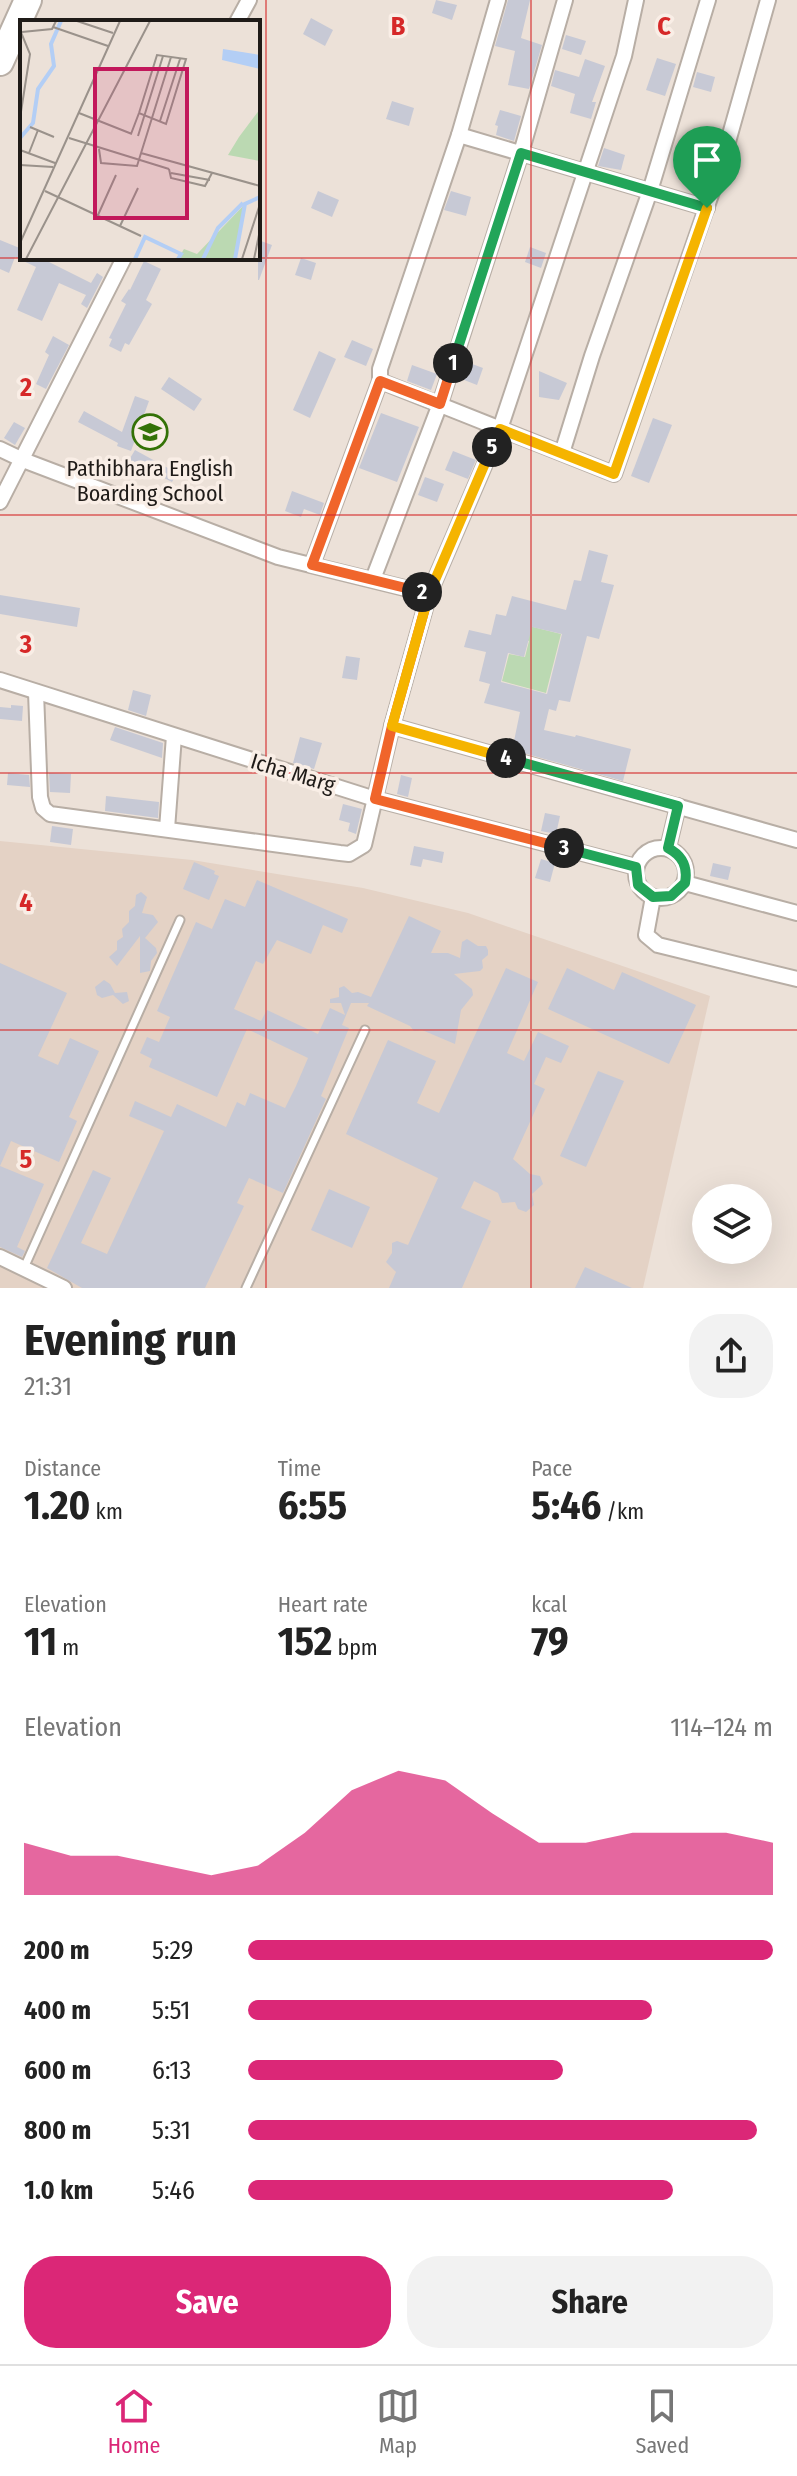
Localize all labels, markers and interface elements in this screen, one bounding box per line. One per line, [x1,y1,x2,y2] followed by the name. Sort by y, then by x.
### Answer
[391,11,406,42] text: B
[657,11,671,42] text: C
[20,20,260,260] inset map
[673,126,741,208] pin
[685,138,729,182] icon: arrive
[433,343,473,383] pin: 1
[448,349,458,376] text: 1
[19,372,32,403] text: 2
[131,413,169,451] school or university icon: Pathibhara English Boarding School
[472,427,512,467] pin: 5
[487,433,497,460] text: 5
[67,455,233,507] place label: Pathibhara English Boarding School
[402,572,442,612] pin: 2
[417,578,427,605] text: 2
[19,629,32,660] text: 3
[486,738,526,778] pin: 4
[500,744,512,771] text: 4
[248,747,339,799] street label: Icha Marg
[544,828,584,868] pin: 3
[559,834,569,861] text: 3
[19,887,33,918] text: 4
[20,1144,33,1175] text: 5
[692,1184,772,1264] map controls
[692,1184,772,1264] button: layers
[24,1314,237,1367] text: Evening run
[689,1314,773,1398] button: share
[24,1371,72,1402] text: 21:31
[24,1455,101,1482] text: Distance
[278,1455,321,1482] text: Time
[531,1455,572,1482] text: Pace
[24,1482,90,1530] text: 1.20
[278,1482,347,1530] text: 6:55
[531,1482,601,1530] text: 5:46
[90,1498,123,1525] text: km
[601,1498,644,1525] text: /km
[24,1591,107,1618] text: Elevation
[278,1591,368,1618] text: Heart rate
[531,1591,567,1618] text: kcal
[24,1618,57,1666] text: 11
[278,1618,332,1666] text: 152
[531,1618,569,1666] text: 79
[57,1634,79,1661] text: m
[332,1634,378,1661] text: bpm
[24,1712,122,1743] text: Elevation
[670,1712,773,1743] text: 114–124 m
[24,1935,90,1966] text: 200 m
[152,1935,193,1966] text: 5:29
[24,1995,91,2026] text: 400 m
[152,1995,190,2026] text: 5:51
[24,2055,91,2086] text: 600 m
[152,2055,191,2086] text: 6:13
[24,2115,91,2146] text: 800 m
[152,2115,191,2146] text: 5:31
[24,2175,93,2206] text: 1.0 km
[152,2175,195,2206] text: 5:46
[24,2256,391,2348] button: Save
[407,2256,773,2348] button: Share
[108,2384,160,2459] tab: Home
[376,2384,420,2459] tab: Map
[635,2384,689,2459] tab: Saved

